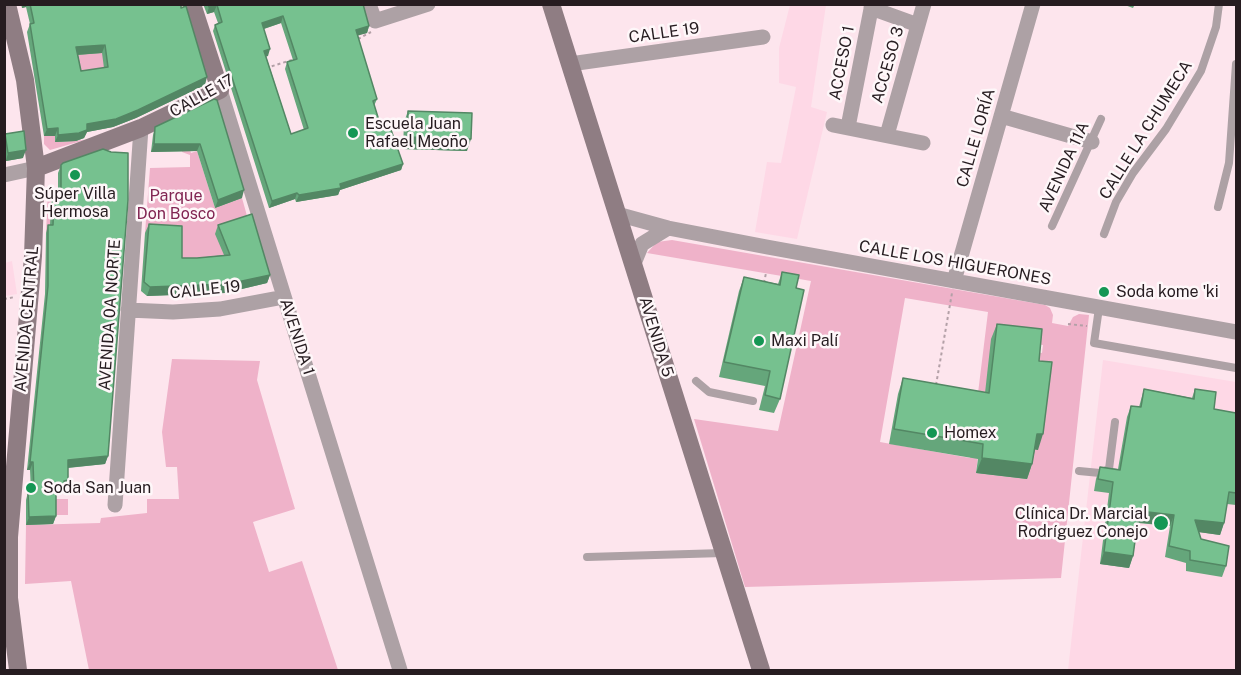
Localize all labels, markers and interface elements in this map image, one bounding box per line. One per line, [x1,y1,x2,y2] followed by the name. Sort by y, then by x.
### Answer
[628,19,700,47] street label: CALLE 19
[825,24,859,102] street label: ACCESO 1
[868,24,908,106] street label: ACCESO 3
[1096,57,1196,203] street label: CALLE LA CHUMECA
[166,70,238,122] street label: CALLE 17
[953,86,999,190] street label: CALLE LORÍA
[365,114,468,152] place label: Escuela Juan Rafael Meoño
[1035,119,1093,215] street label: AVENIDA 11A
[346,126,360,140] marker: Escuela Juan Rafael Meoño
[68,168,82,182] marker: Súper Villa Hermosa
[34,184,116,222] place label: Súper Villa Hermosa
[137,186,215,224] park label: Parque Don Bosco
[858,237,1052,289] street label: CALLE LOS HIGUERONES
[95,239,125,391] street label: AVENIDA 0A NORTE
[11,245,43,393] street label: AVENIDA CENTRAL
[169,277,241,303] street label: CALLE 19
[1116,282,1219,302] place label: Soda kome 'ki
[1097,285,1111,299] marker: Soda kome 'ki
[635,294,677,380] street label: AVENIDA 5
[276,296,318,378] street label: AVENIDA 1
[771,331,838,351] place label: Maxi Palí
[752,334,766,348] marker: Maxi Palí
[944,423,997,443] place label: Homex
[925,426,939,440] marker: Homex
[43,478,151,498] place label: Soda San Juan
[24,481,38,495] marker: Soda San Juan
[1015,504,1148,542] place label: Clínica Dr. Marcial Rodríguez Conejo
[1152,514,1170,532] marker: Clínica Dr. Marcial Rodríguez Conejo

